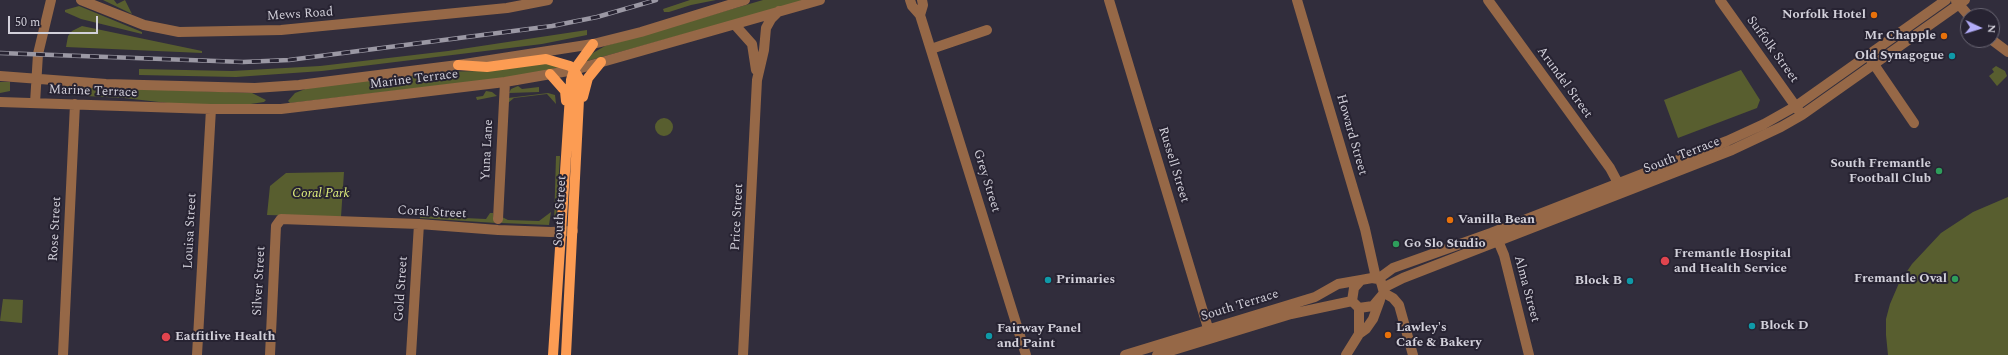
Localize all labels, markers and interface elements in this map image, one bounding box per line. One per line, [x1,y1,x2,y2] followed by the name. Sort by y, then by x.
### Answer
[266,5,334,25] street label: Mews Road
[1782,7,1866,23] place label: Norfolk Hotel
[10,8,100,34] scale bar
[1960,8,2000,48] north arrow
[1869,10,1879,20] marker: Norfolk Hotel
[15,13,40,32] text: 50 m
[1743,14,1801,86] street label: Suffolk Street
[1983,24,2000,34] text: N
[1864,28,1936,44] place label: Mr Chapple
[1939,31,1949,41] marker: Mr Chapple
[1533,44,1595,122] street label: Arundel Street
[1855,48,1944,64] place label: Old Synagogue
[1947,51,1957,61] marker: Old Synagogue
[369,67,459,93] street label: Marine Terrace
[48,83,138,101] street label: Marine Terrace
[1332,93,1370,177] street label: Howard Street
[479,119,497,181] street label: Yuna Lane
[1154,125,1192,205] street label: Russell Street
[1642,134,1722,178] street label: South Terrace
[969,148,1003,214] street label: Grey Street
[1830,156,1931,187] place label: South Fremantle Football Club
[1934,166,1944,176] marker: South Fremantle Football Club
[551,175,571,247] street label: South Street
[728,183,748,251] street label: Price Street
[292,186,350,202] park label: Coral Park
[181,193,201,269] street label: Louisa Street
[47,196,65,262] street label: Rose Street
[397,203,467,223] street label: Coral Street
[1458,212,1535,228] place label: Vanilla Bean
[1445,215,1455,225] marker: Vanilla Bean
[1404,236,1486,252] place label: Go Slo Studio
[1391,239,1401,249] marker: Go Slo Studio
[250,246,270,316] street label: Silver Street
[1674,246,1791,277] place label: Fremantle Hospital and Health Service
[1510,254,1542,324] street label: Alma Street
[1659,255,1671,267] marker: Fremantle Hospital and Health Service
[392,256,412,322] street label: Gold Street
[1854,271,1947,287] place label: Fremantle Oval
[1056,272,1115,288] place label: Primaries
[1575,273,1622,289] place label: Block B
[1950,274,1960,284] marker: Fremantle Oval
[1043,275,1053,285] marker: Primaries
[1625,276,1635,286] marker: Block B
[1199,287,1281,325] street label: South Terrace
[1760,318,1808,334] place label: Block D
[1396,320,1481,351] place label: Lawley's Cafe & Bakery
[997,321,1081,352] place label: Fairway Panel and Paint
[1747,321,1757,331] marker: Block D
[175,329,276,345] place label: Eatfitlive Health
[1383,330,1393,340] marker: Lawley's Cafe & Bakery
[160,331,172,343] marker: Eatfitlive Health
[984,331,994,341] marker: Fairway Panel and Paint

